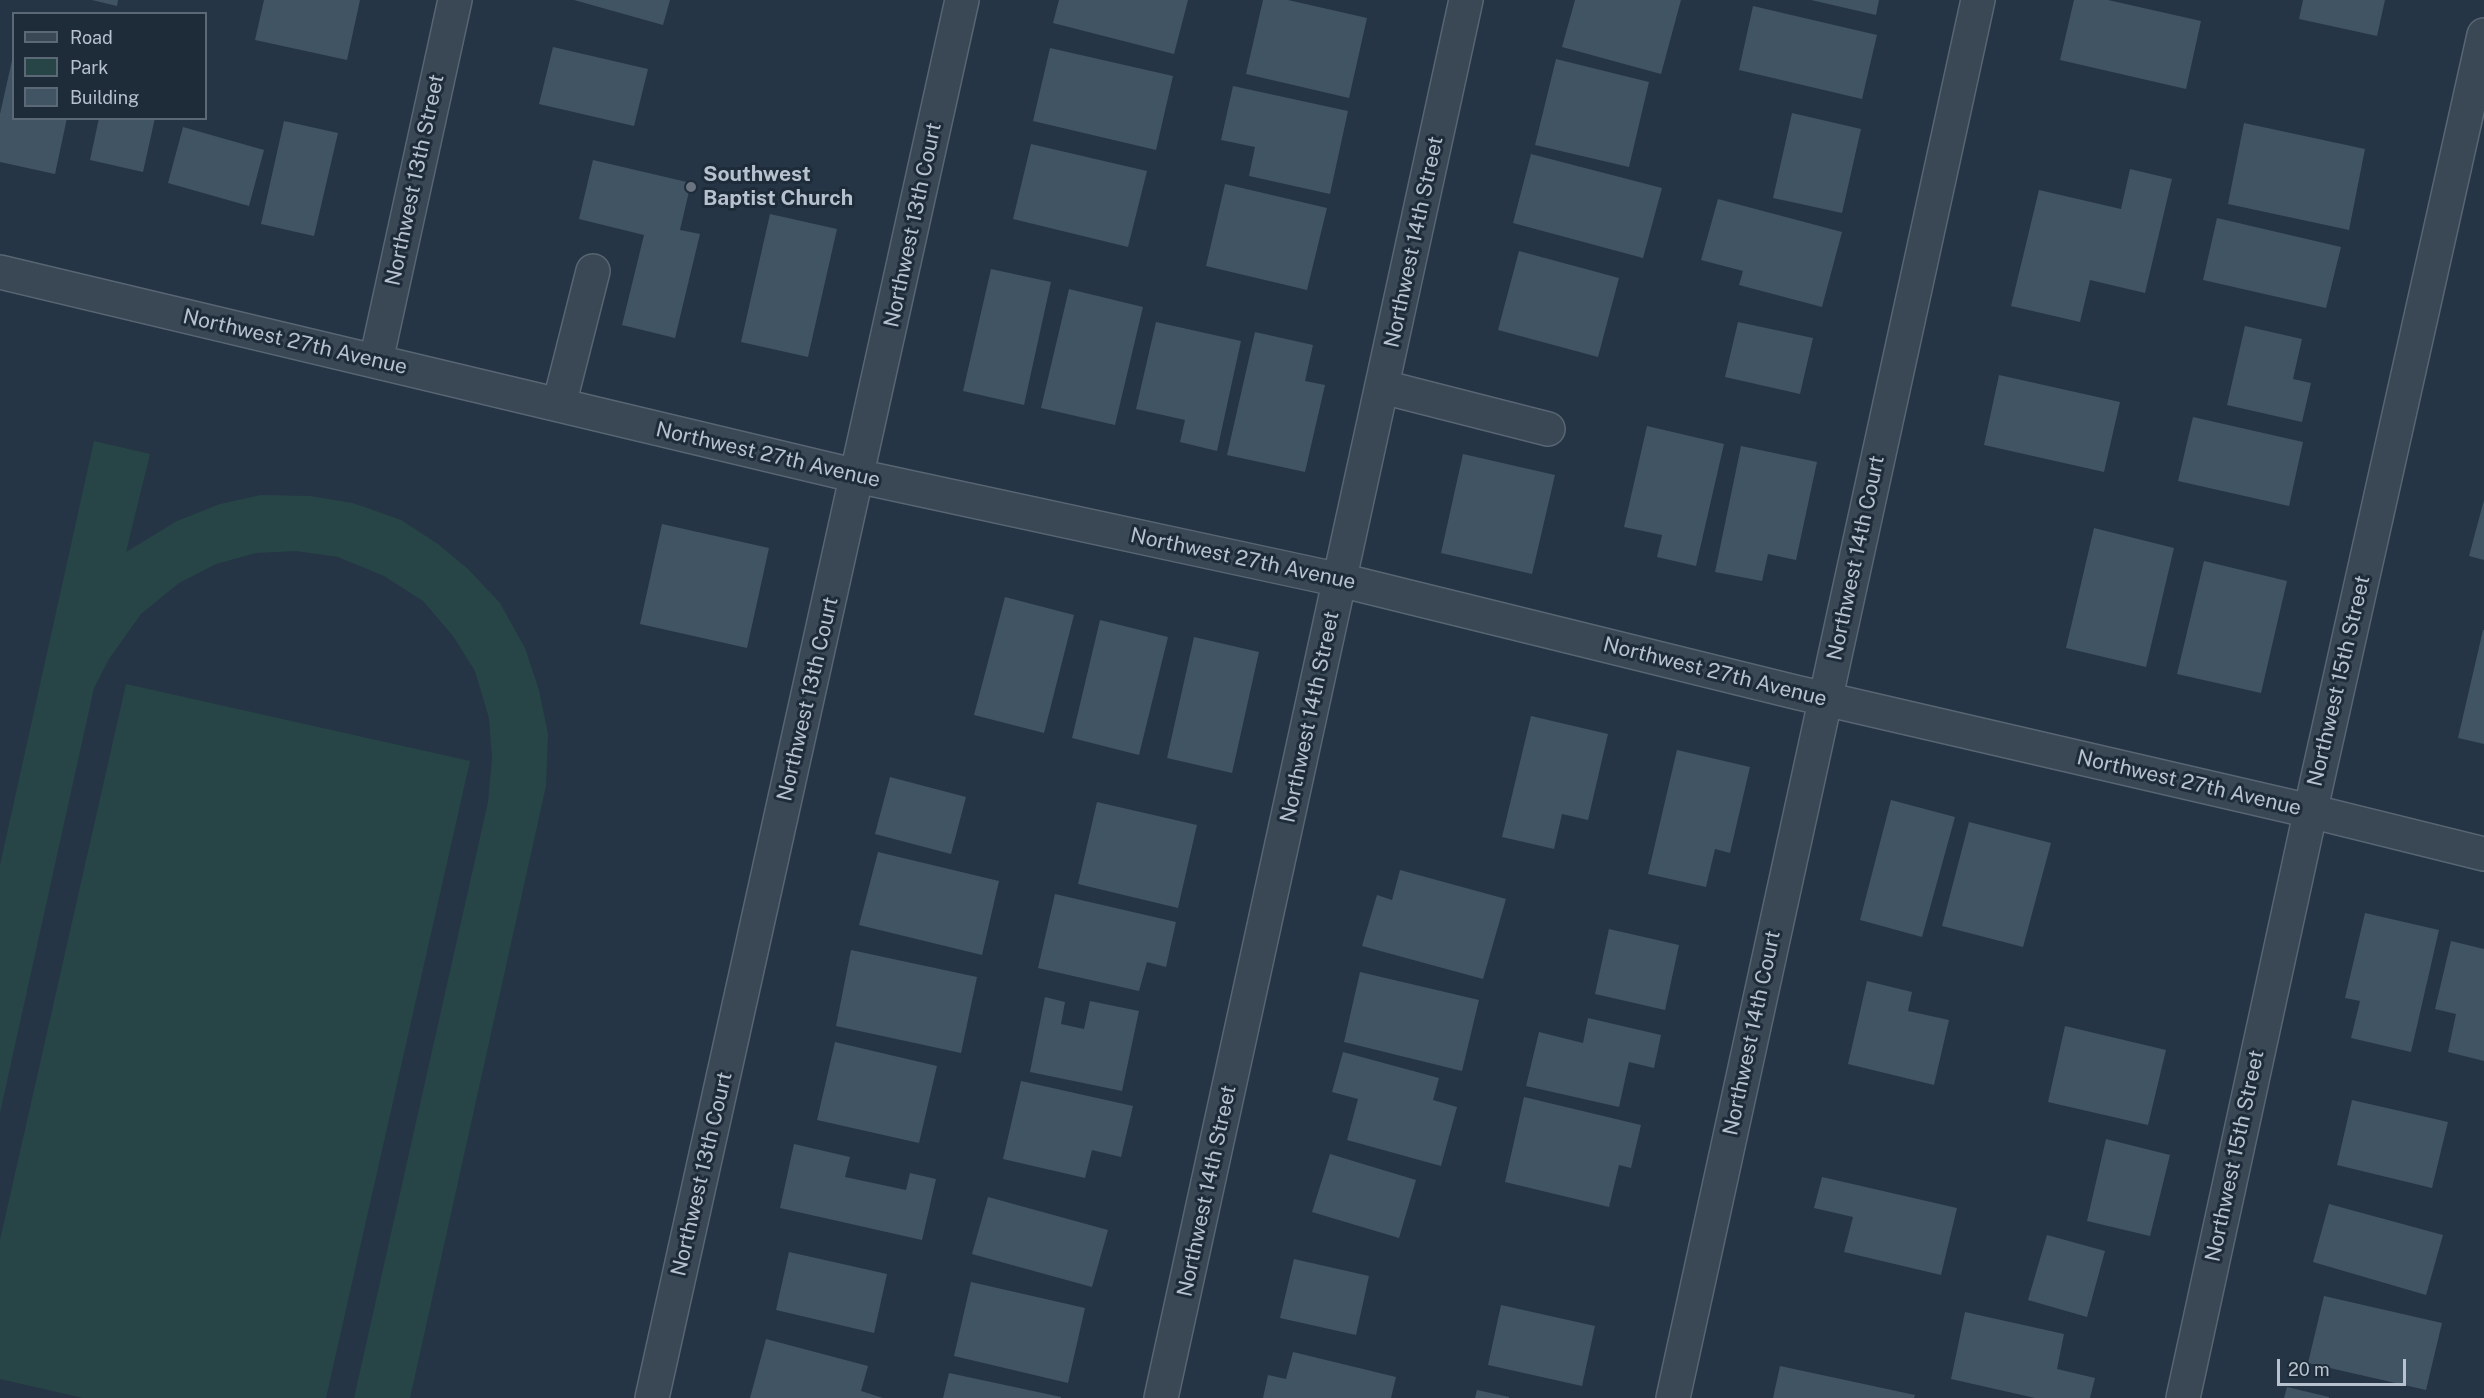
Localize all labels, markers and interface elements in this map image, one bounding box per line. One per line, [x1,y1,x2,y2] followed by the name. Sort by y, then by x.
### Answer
[12,12,207,120] legend
[70,27,113,48] text: Road
[70,57,108,78] text: Park
[380,72,450,288] street label: Northwest 13th Street
[70,87,139,108] text: Building
[879,120,947,330] street label: Northwest 13th Court
[1379,134,1449,350] street label: Northwest 14th Street
[703,162,853,212] place label: Southwest Baptist Church
[684,180,698,194] marker: Southwest Baptist Church
[180,304,410,380] street label: Northwest 27th Avenue
[653,417,883,493] street label: Northwest 27th Avenue
[1822,453,1890,663] street label: Northwest 14th Court
[1128,523,1358,595] street label: Northwest 27th Avenue
[2302,573,2376,789] street label: Northwest 15th Street
[772,594,844,804] street label: Northwest 13th Court
[1275,609,1345,825] street label: Northwest 14th Street
[1601,632,1829,712] street label: Northwest 27th Avenue
[2074,745,2304,821] street label: Northwest 27th Avenue
[1718,928,1786,1138] street label: Northwest 14th Court
[2200,1048,2270,1264] street label: Northwest 15th Street
[666,1069,738,1279] street label: Northwest 13th Court
[1172,1083,1242,1299] street label: Northwest 14th Street
[2280,1347,2409,1385] scale bar
[2288,1359,2330,1380] text: 20 m

